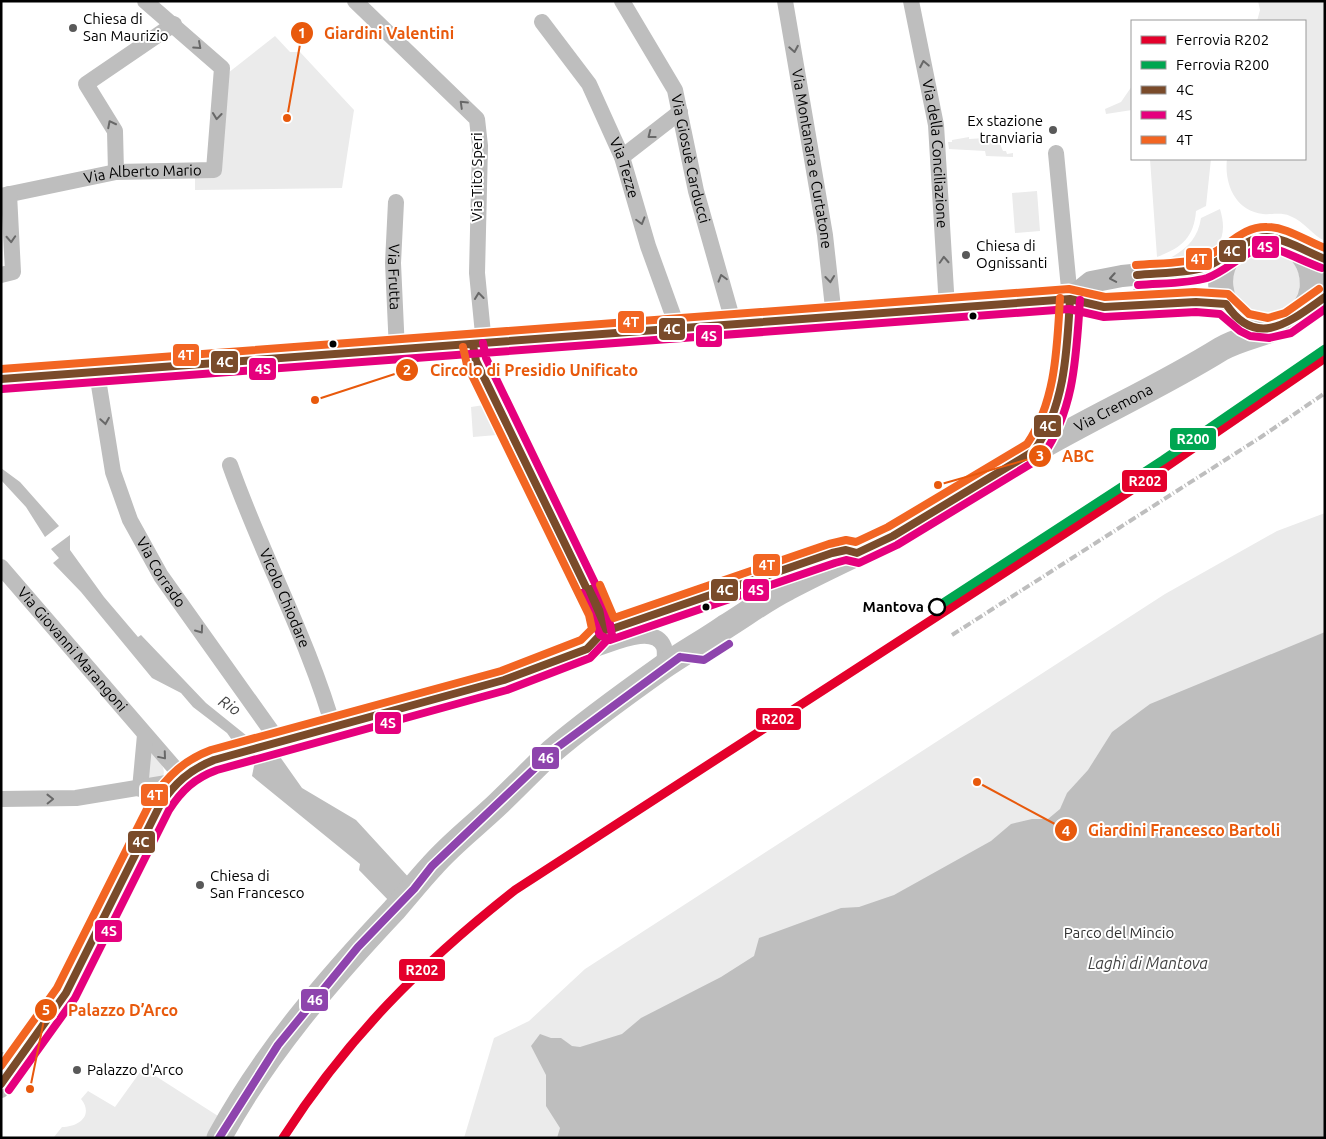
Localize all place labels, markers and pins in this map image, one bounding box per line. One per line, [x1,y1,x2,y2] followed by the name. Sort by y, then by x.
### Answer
[83,10,169,44] place label: Chiesa di San Maurizio
[289,18,464,49] callout: Giardini Valentini
[67,22,79,34] marker: Chiesa di San Maurizio
[967,112,1043,146] place label: Ex stazione tranviaria
[1047,124,1059,136] marker: Ex stazione tranviaria
[976,237,1047,271] place label: Chiesa di Ognissanti
[960,249,972,261] marker: Chiesa di Ognissanti
[968,311,978,321] unlabelled marker
[328,339,338,349] unlabelled marker
[395,355,648,386] callout: Circolo di Presidio Unificato
[1027,441,1104,472] callout: ABC
[863,598,924,615] place label: Mantova
[928,598,946,616] marker: Mantova
[701,602,711,612] unlabelled marker
[1053,815,1290,846] callout: Giardini Francesco Bartoli
[210,867,305,901] place label: Chiesa di San Francesco
[194,879,206,891] marker: Chiesa di San Francesco
[33,995,189,1026] callout: Palazzo D’Arco
[87,1061,184,1078] place label: Palazzo d'Arco
[71,1064,83,1076] marker: Palazzo d'Arco

